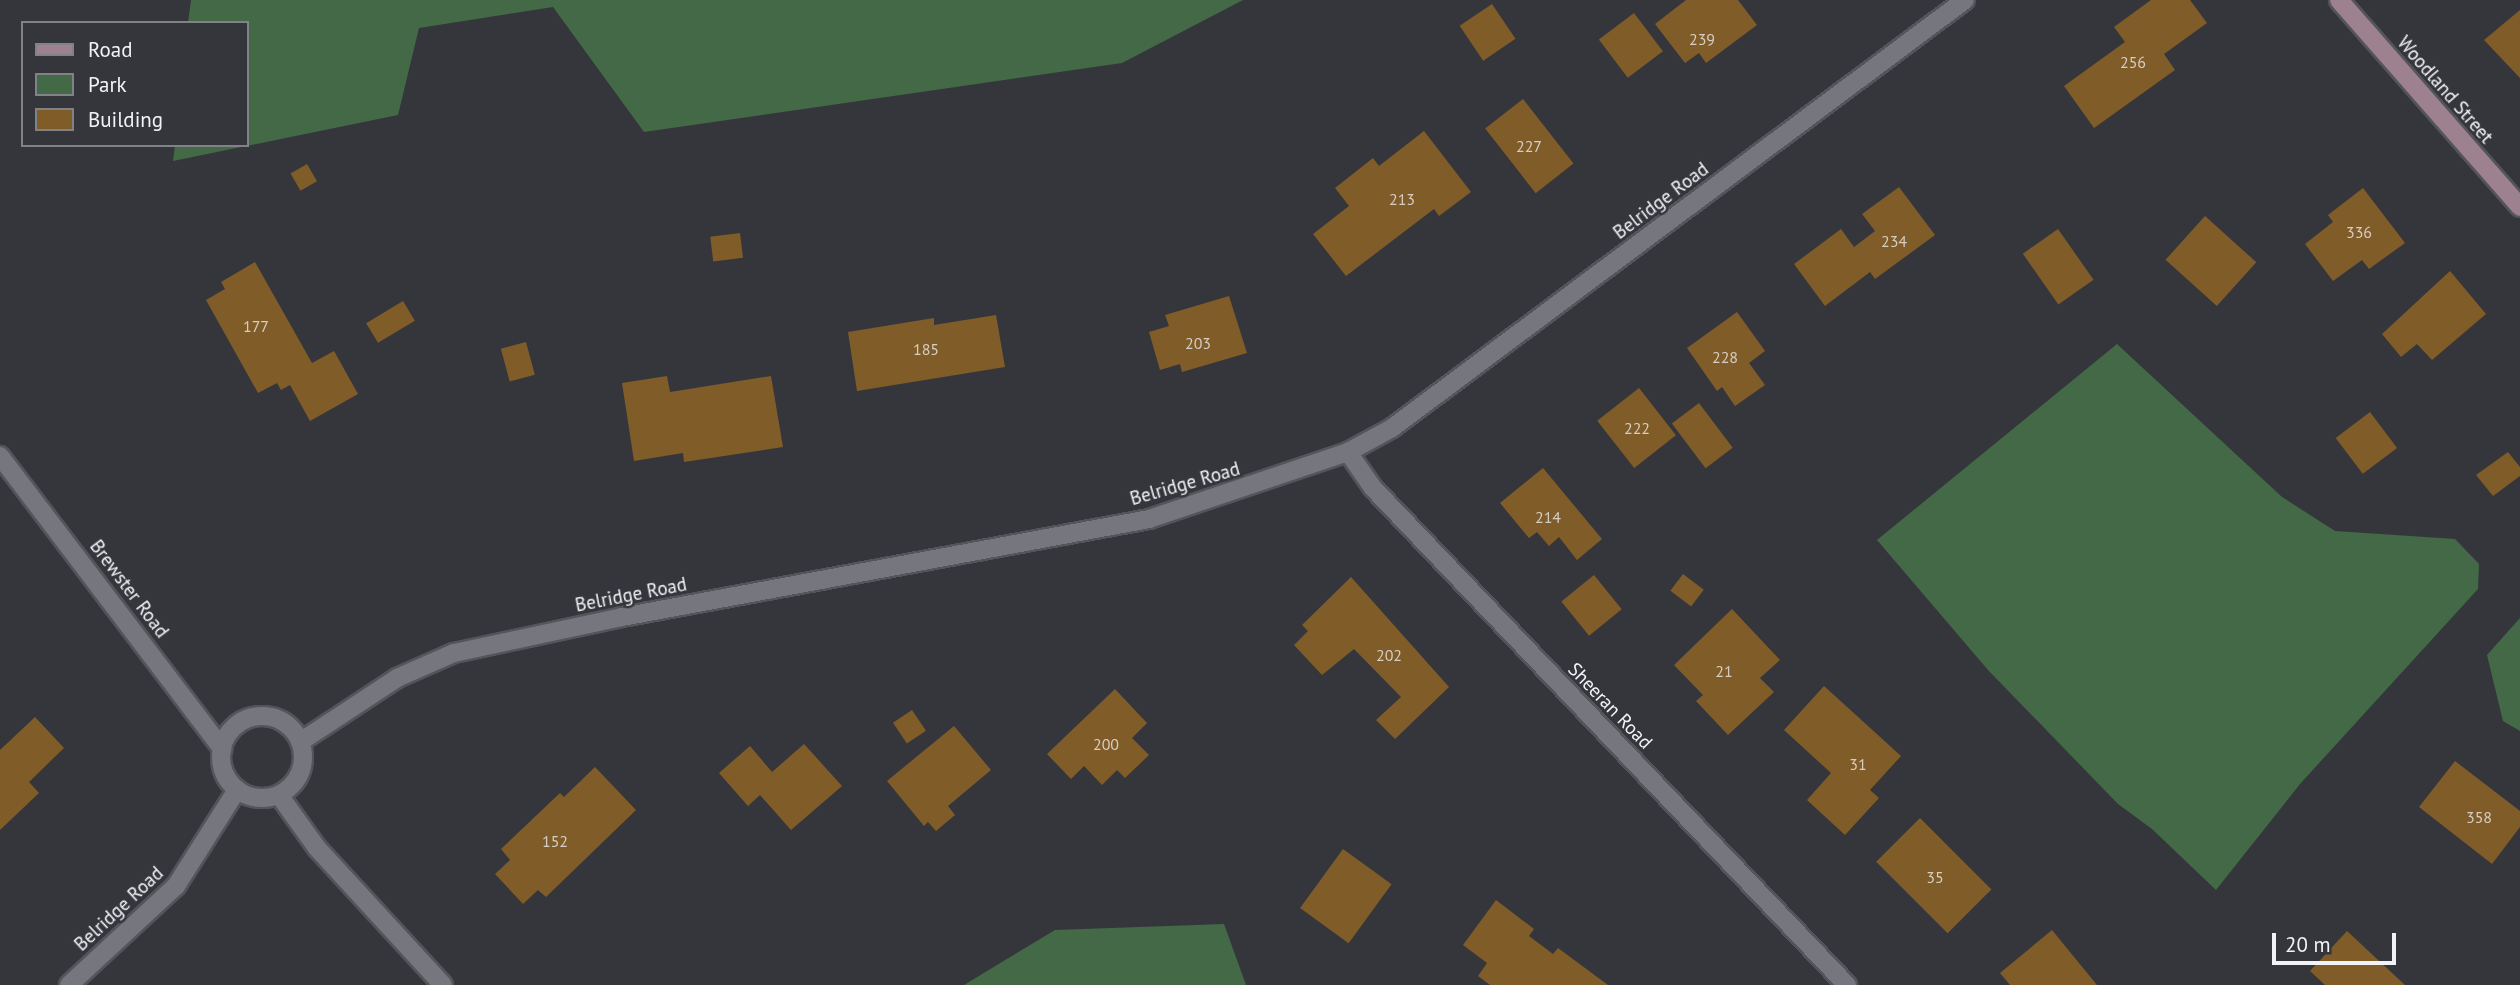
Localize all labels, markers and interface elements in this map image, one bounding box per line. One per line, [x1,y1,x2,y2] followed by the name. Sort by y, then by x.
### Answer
[21,21,248,147] legend
[1689,29,1715,49] house number: 239
[2392,32,2498,148] street label: Woodland Street
[88,36,132,63] text: Road
[2120,52,2146,72] house number: 256
[88,71,127,98] text: Park
[88,106,163,133] text: Building
[1516,136,1542,156] house number: 227
[1609,158,1713,244] street label: Belridge Road
[1389,189,1415,209] house number: 213
[2346,222,2372,242] house number: 336
[1881,231,1907,251] house number: 234
[243,316,269,336] house number: 177
[1185,333,1211,353] house number: 203
[913,339,939,359] house number: 185
[1712,347,1738,367] house number: 228
[1624,418,1650,438] house number: 222
[1127,457,1243,511] street label: Belridge Road
[1535,507,1561,527] house number: 214
[85,536,173,642] street label: Brewster Road
[573,573,689,617] street label: Belridge Road
[1376,645,1402,665] house number: 202
[1563,658,1657,754] street label: Sheeran Road
[1715,661,1733,681] house number: 21
[1093,734,1119,754] house number: 200
[1849,754,1867,774] house number: 31
[2466,807,2492,827] house number: 358
[542,831,568,851] house number: 152
[70,862,168,956] street label: Belridge Road
[1926,867,1944,887] house number: 35
[2275,918,2399,962] scale bar
[2285,931,2331,958] text: 20 m

